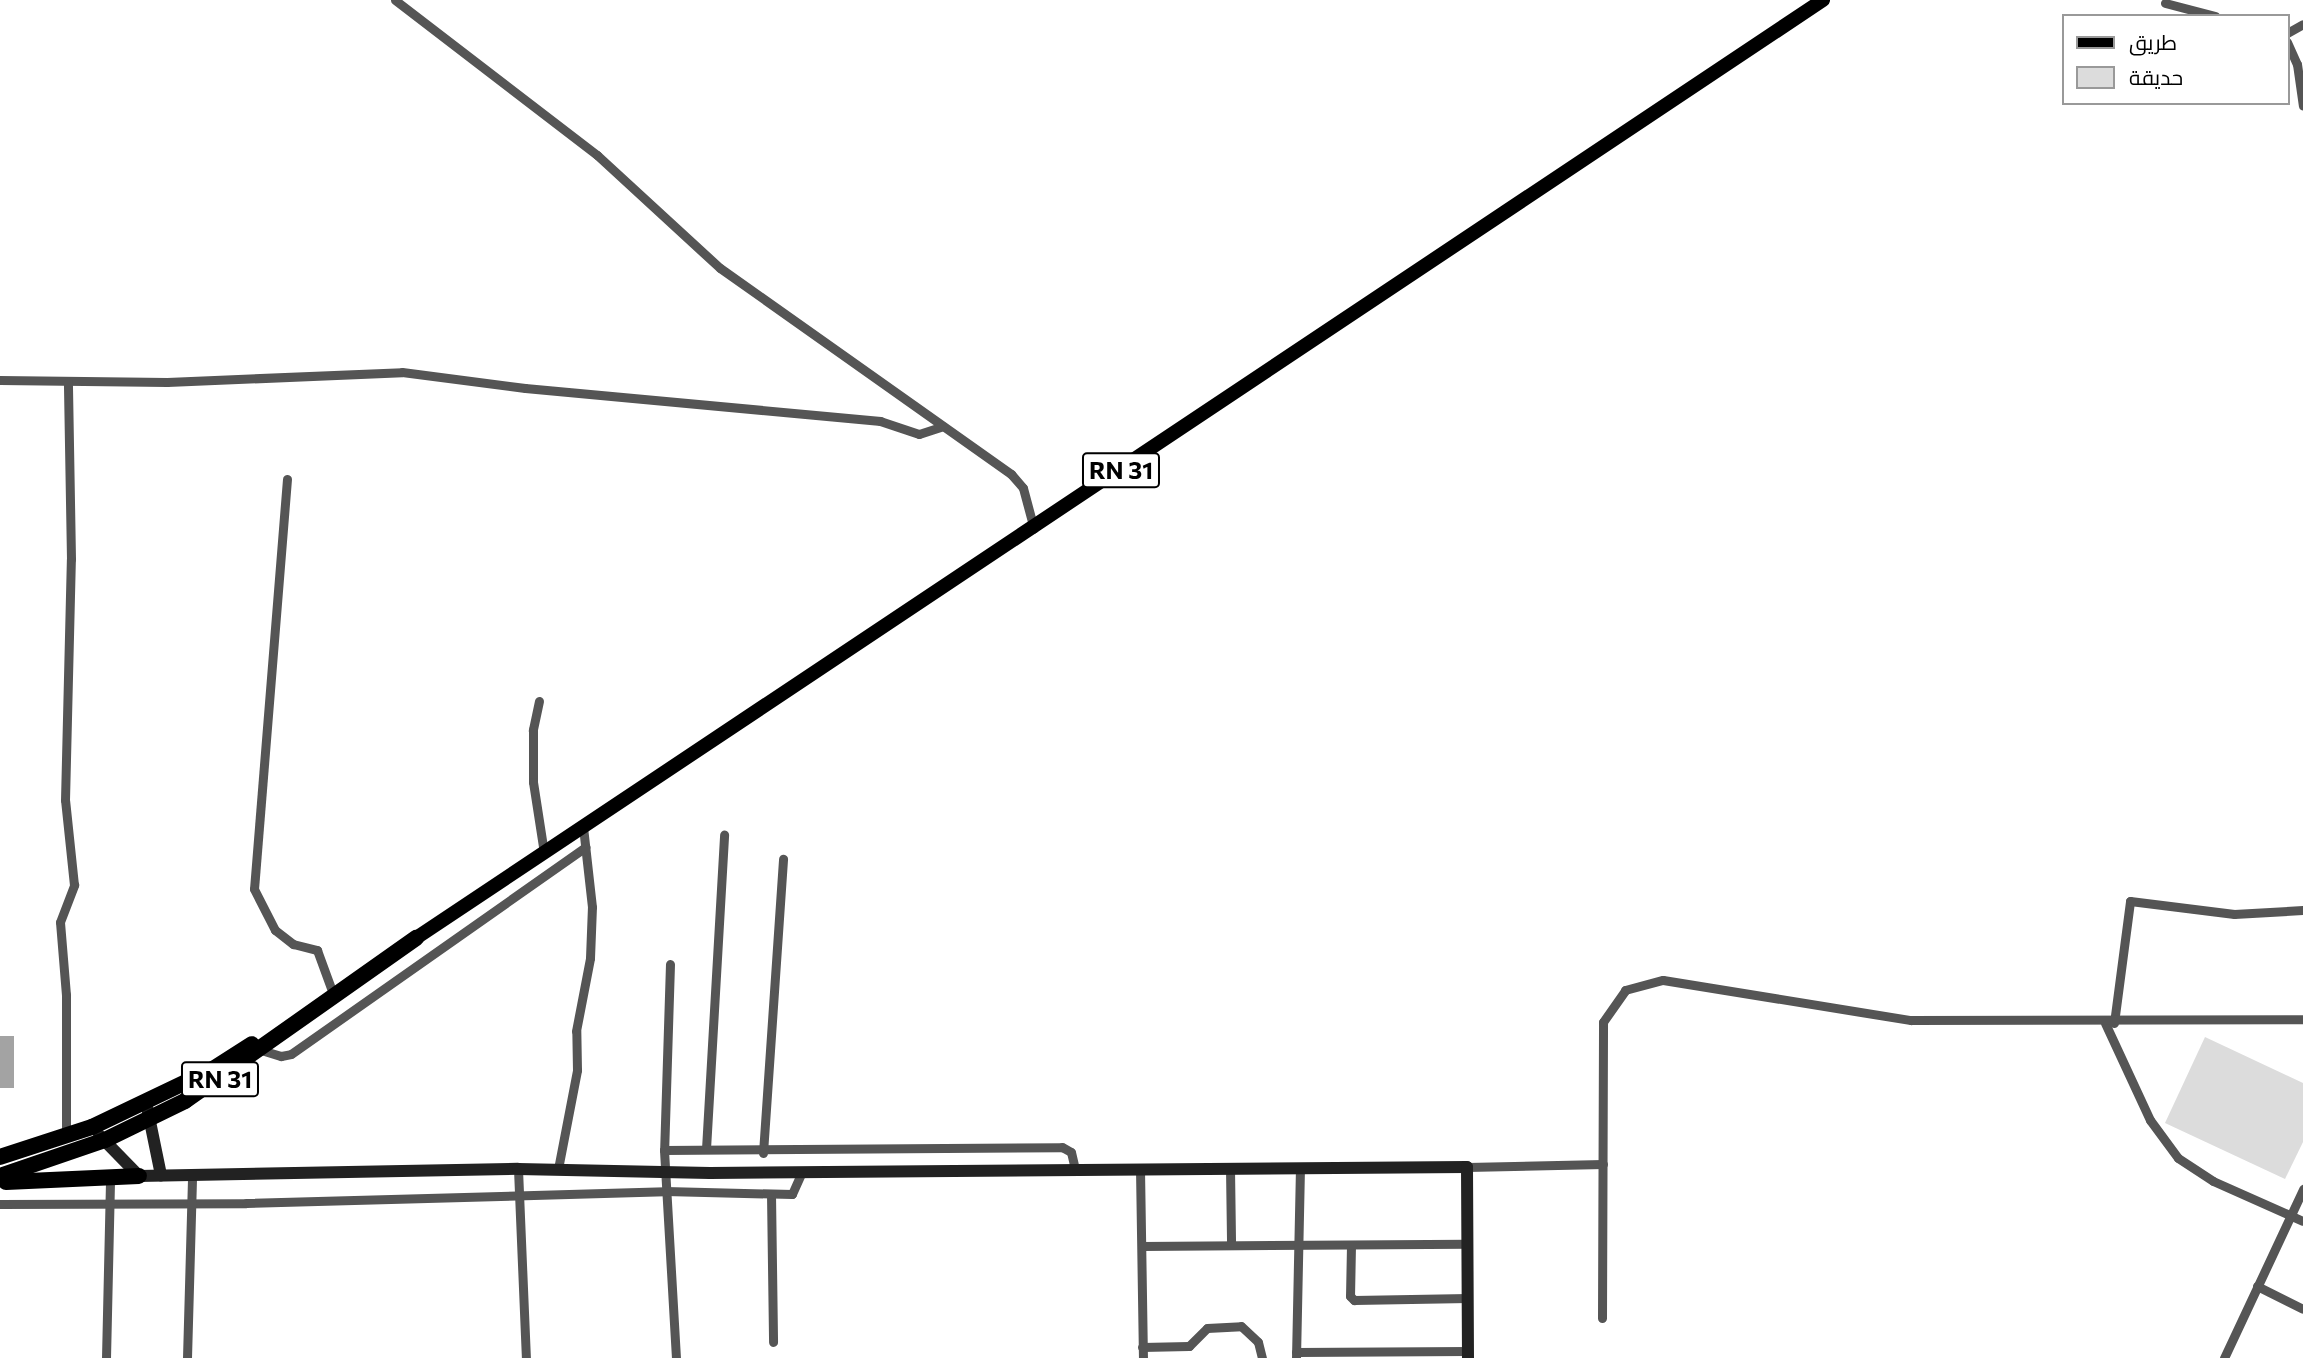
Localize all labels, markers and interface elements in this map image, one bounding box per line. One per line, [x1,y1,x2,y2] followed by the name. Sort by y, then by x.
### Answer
[2062,14,2289,105] legend
[2129,29,2177,54] text: طريق
[2129,64,2183,89] text: حديقة
[1081,449,1161,490] road number: RN 31
[180,1058,260,1100] road number: RN 31

